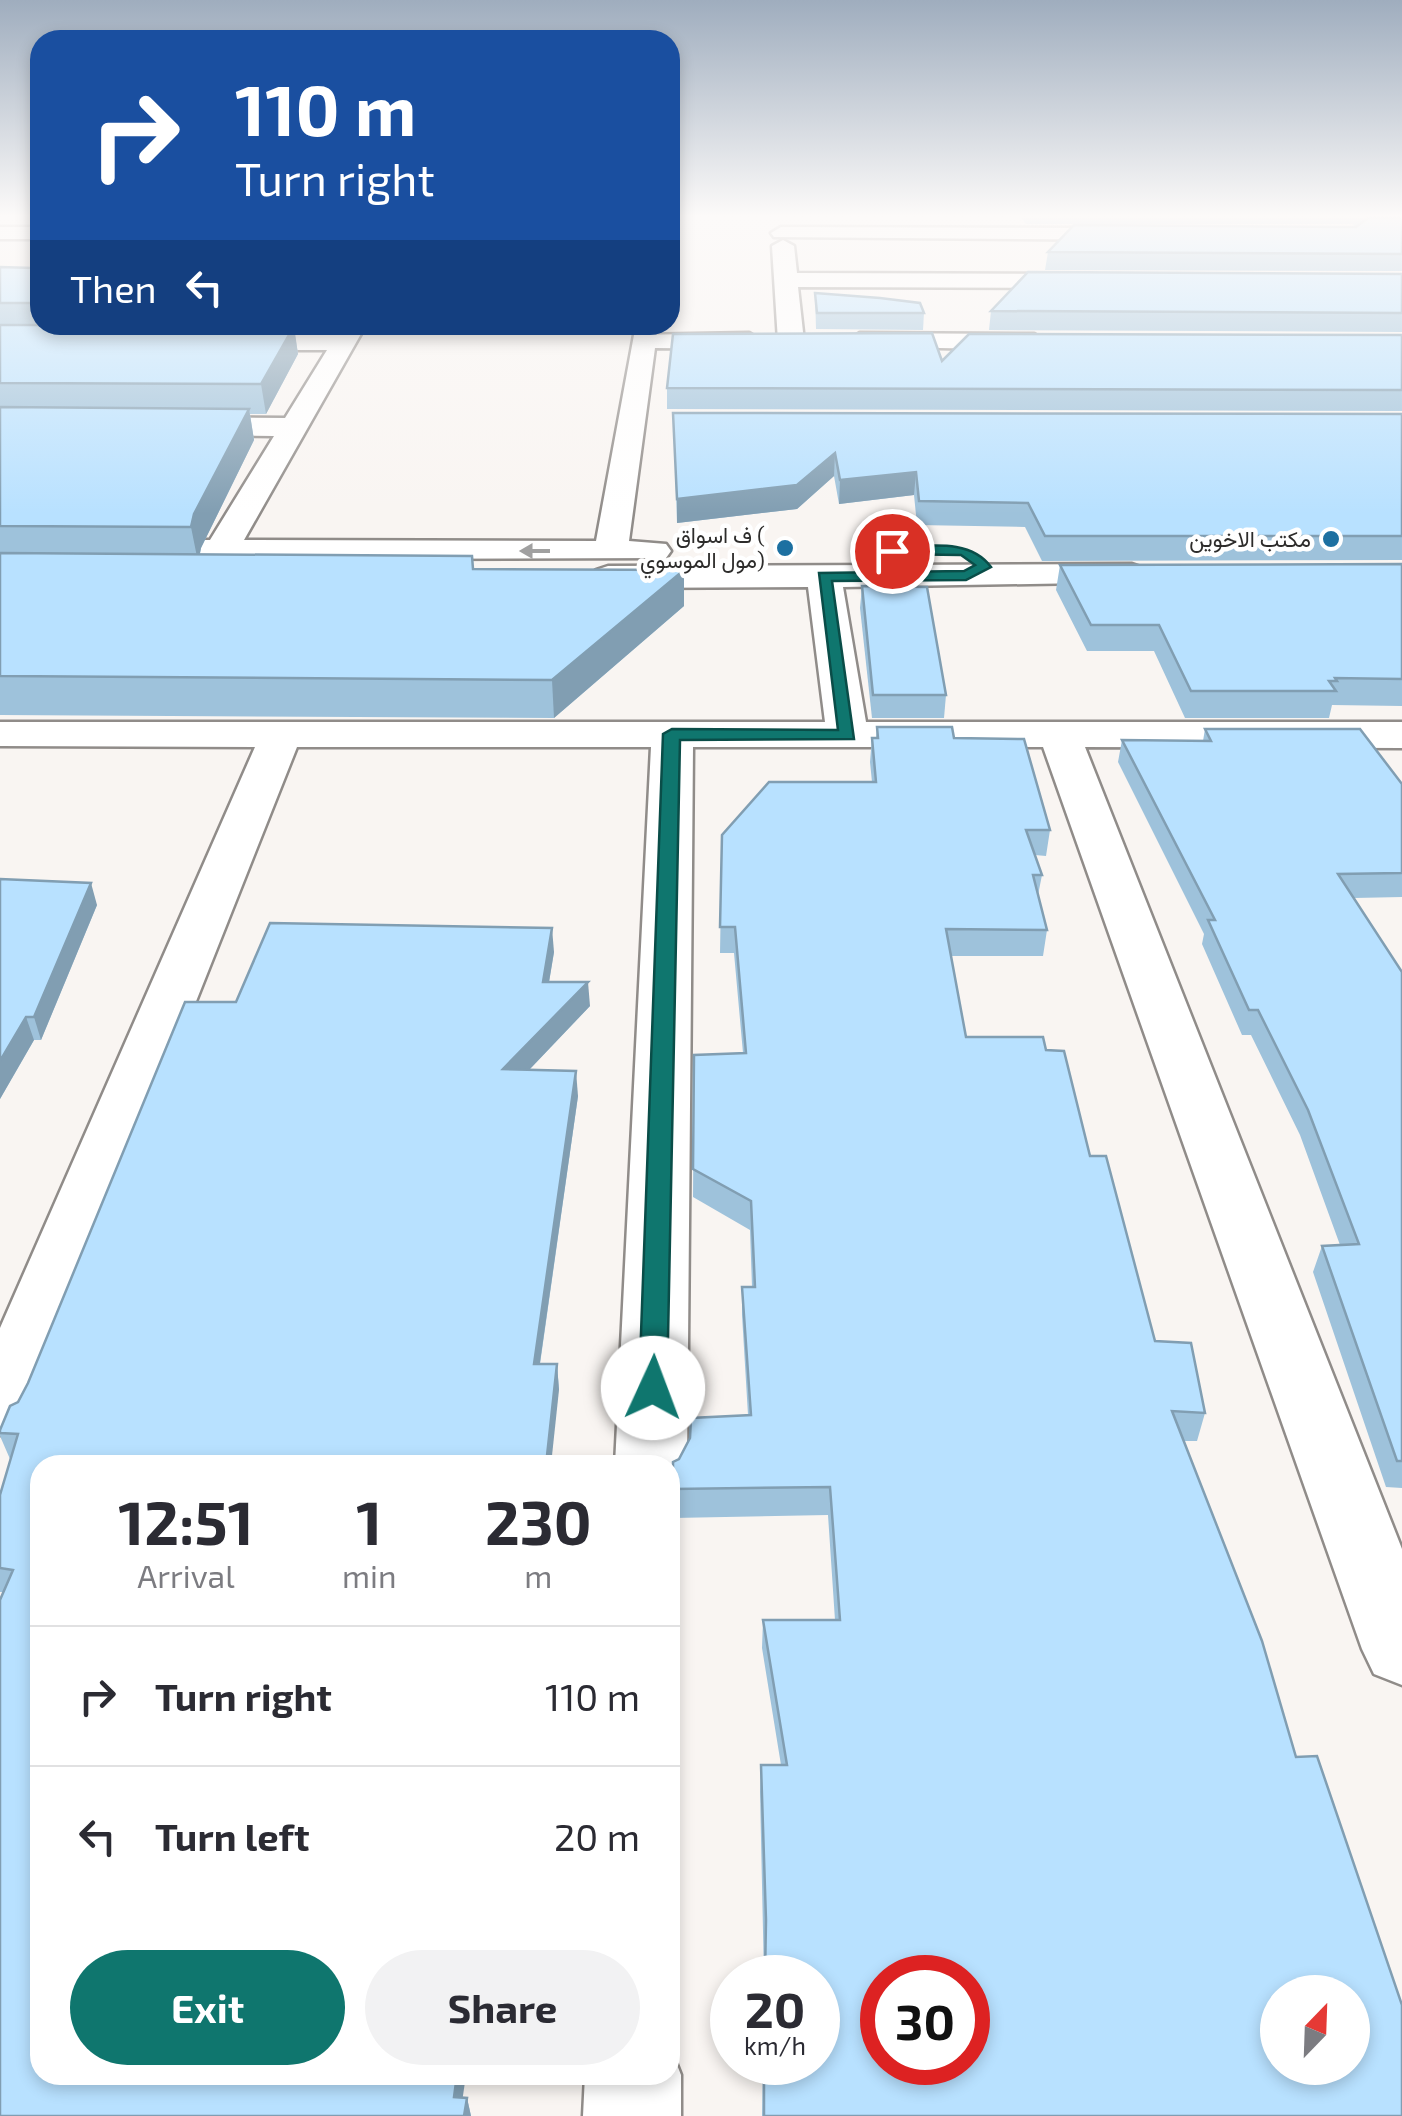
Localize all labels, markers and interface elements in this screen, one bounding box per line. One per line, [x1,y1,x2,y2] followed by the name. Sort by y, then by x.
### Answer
[235,66,416,150] text: 110 m
[70,70,200,200] icon: right
[235,151,435,205] text: Turn right
[177,260,232,315] icon: left
[70,265,157,311] text: Then
[850,509,935,594] pin
[640,521,765,579] place label: ف اسواق ( مول الموسوي)
[865,524,920,579] icon: arrive
[1189,525,1311,553] place label: مكتب الاخوين
[1320,528,1342,550] marker: مكتب الاخوين
[774,537,796,559] marker: ف اسواق ( مول الموسوي)
[518,543,550,559] one-way arrow
[601,1336,705,1440] position arrow
[118,1485,254,1557] text: 12:51
[356,1485,382,1557] text: 1
[485,1485,592,1557] text: 230
[137,1556,235,1594] text: Arrival
[342,1556,397,1594] text: min
[524,1556,552,1594] text: m
[70,1669,125,1724] icon: right
[155,1673,332,1719] text: Turn right
[545,1673,640,1719] text: 110 m
[70,1809,125,1864] icon: left
[155,1813,310,1859] text: Turn left
[554,1813,640,1859] text: 20 m
[70,1950,345,2065] button: Exit
[365,1950,640,2065] button: Share
[860,1955,990,2085] speed limit sign: 30
[1260,1975,1370,2085] north arrow
[1260,1975,1370,2085] map controls
[745,1978,805,2038] text: 20
[744,2030,806,2060] text: km/h

